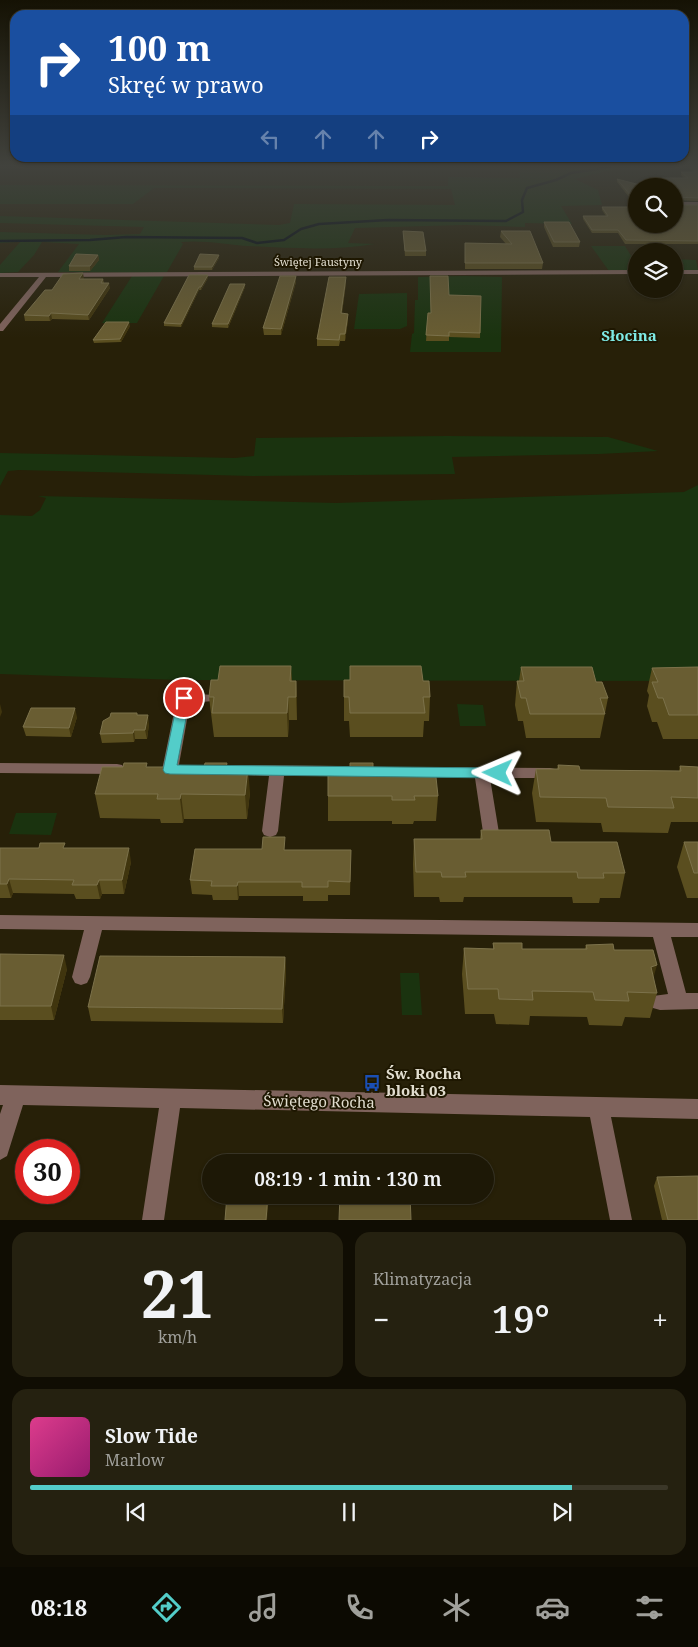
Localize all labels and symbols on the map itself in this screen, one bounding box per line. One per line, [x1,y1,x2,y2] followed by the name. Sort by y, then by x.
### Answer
[274,254,363,269] street label: Świętej Faustyny
[601,325,657,345] district label: Słocina
[163,677,205,719] pin
[471,746,523,798] position arrow
[386,1063,461,1100] place label: Św. Rocha bloki 03
[362,1073,382,1093] bus stop icon: Św. Rocha bloki 03
[263,1090,375,1112] street label: Świętego Rocha
[15,1139,80,1204] speed limit sign: 30

